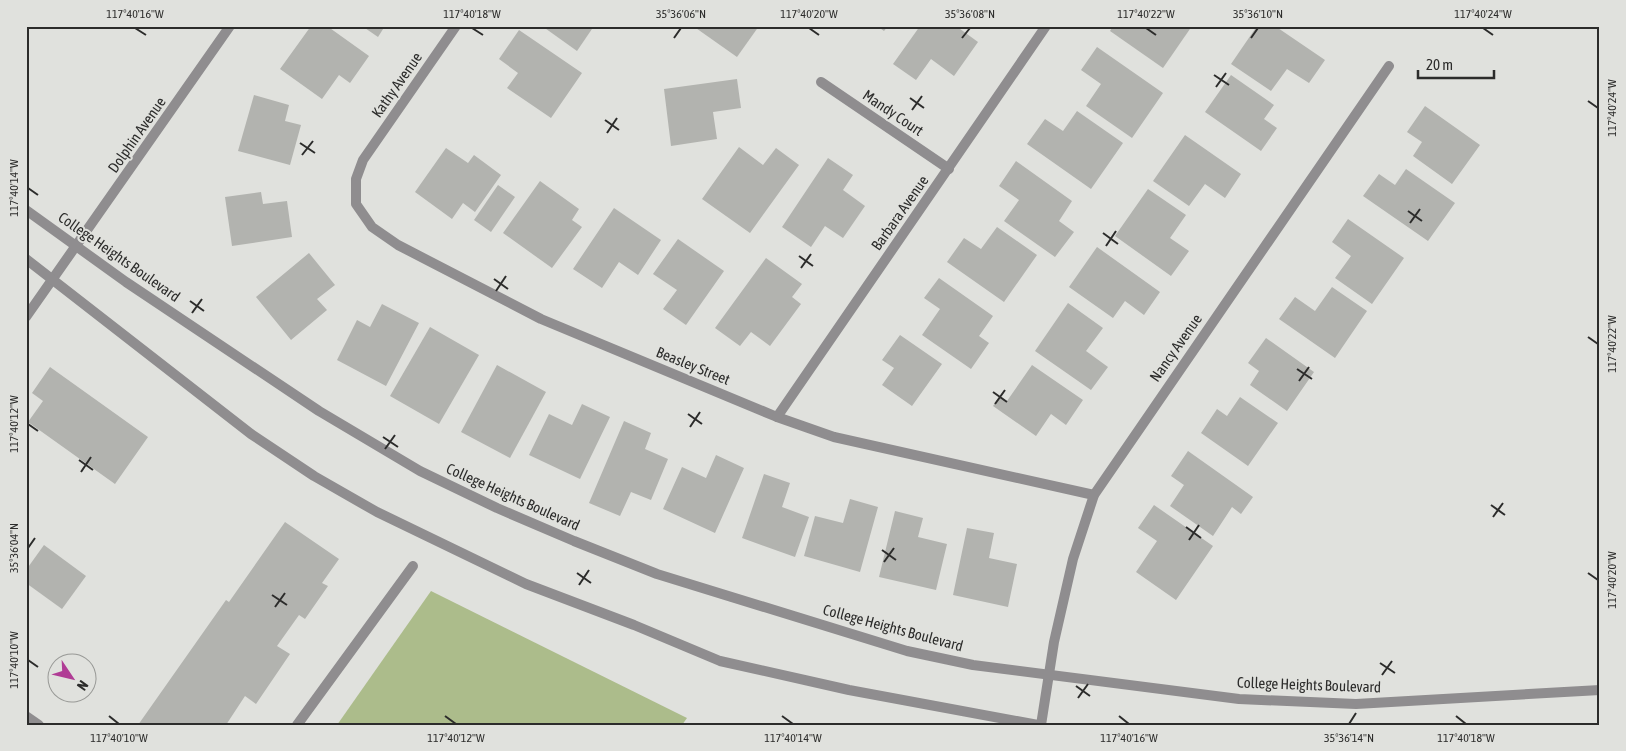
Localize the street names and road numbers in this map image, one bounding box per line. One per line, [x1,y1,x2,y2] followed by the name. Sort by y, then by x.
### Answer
[368,49,425,120] street label: Kathy Avenue
[860,86,927,139] street label: Mandy Court
[104,94,169,176] street label: Dolphin Avenue
[868,172,932,253] street label: Barbara Avenue
[55,208,183,305] street label: College Heights Boulevard
[1146,311,1205,385] street label: Nancy Avenue
[654,343,732,388] street label: Beasley Street
[444,459,583,534] street label: College Heights Boulevard
[821,601,965,654] street label: College Heights Boulevard
[1237,673,1381,696] street label: College Heights Boulevard

